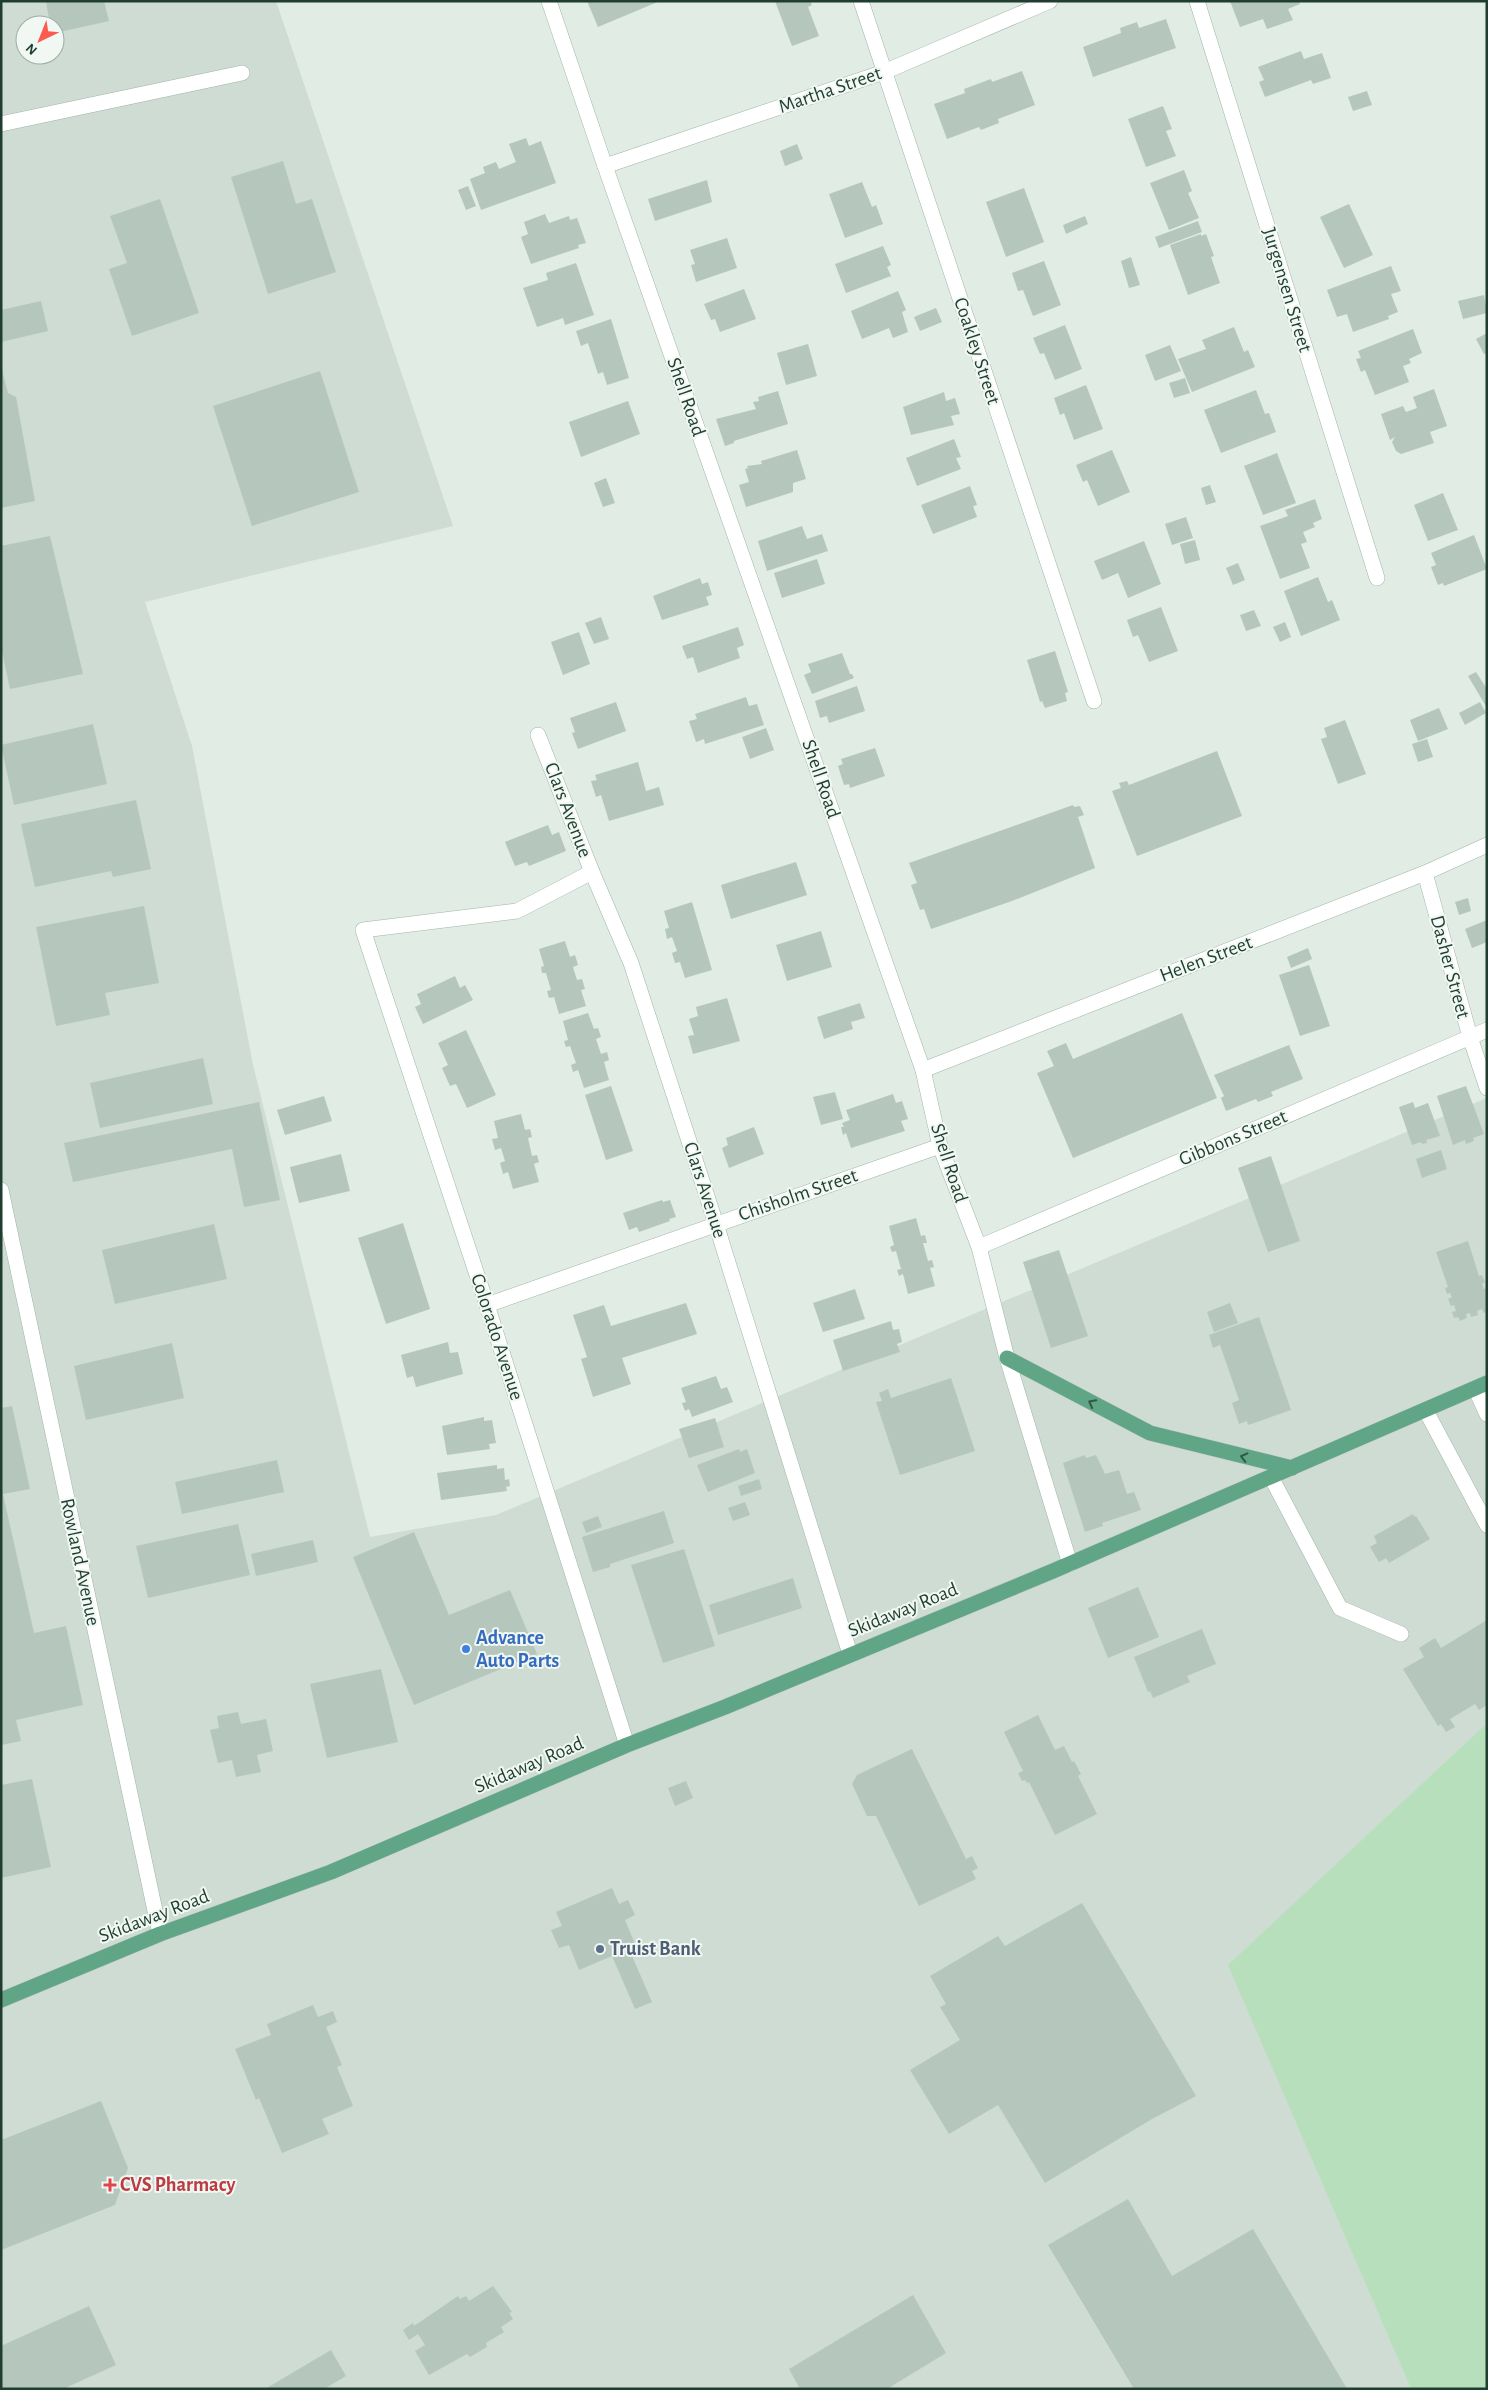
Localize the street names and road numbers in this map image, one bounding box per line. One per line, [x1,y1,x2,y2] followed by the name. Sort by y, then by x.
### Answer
[776,63,885,117] street label: Martha Street
[1259,225,1316,355] street label: Jurgensen Street
[950,295,1004,408] street label: Coakley Street
[663,355,709,439] street label: Shell Road
[798,737,844,821] street label: Shell Road
[541,760,595,860] street label: Clars Avenue
[1427,913,1474,1021] street label: Dasher Street
[1157,932,1256,986] street label: Helen Street
[1176,1106,1290,1170] street label: Gibbons Street
[927,1121,971,1205] street label: Shell Road
[680,1139,730,1241] street label: Clars Avenue
[736,1165,861,1225] street label: Chisholm Street
[467,1271,527,1403] street label: Colorado Avenue
[57,1497,103,1627] street label: Rowland Avenue
[845,1579,961,1641] street label: Skidaway Road
[472,1733,586,1797] street label: Skidaway Road
[96,1886,212,1946] street label: Skidaway Road

